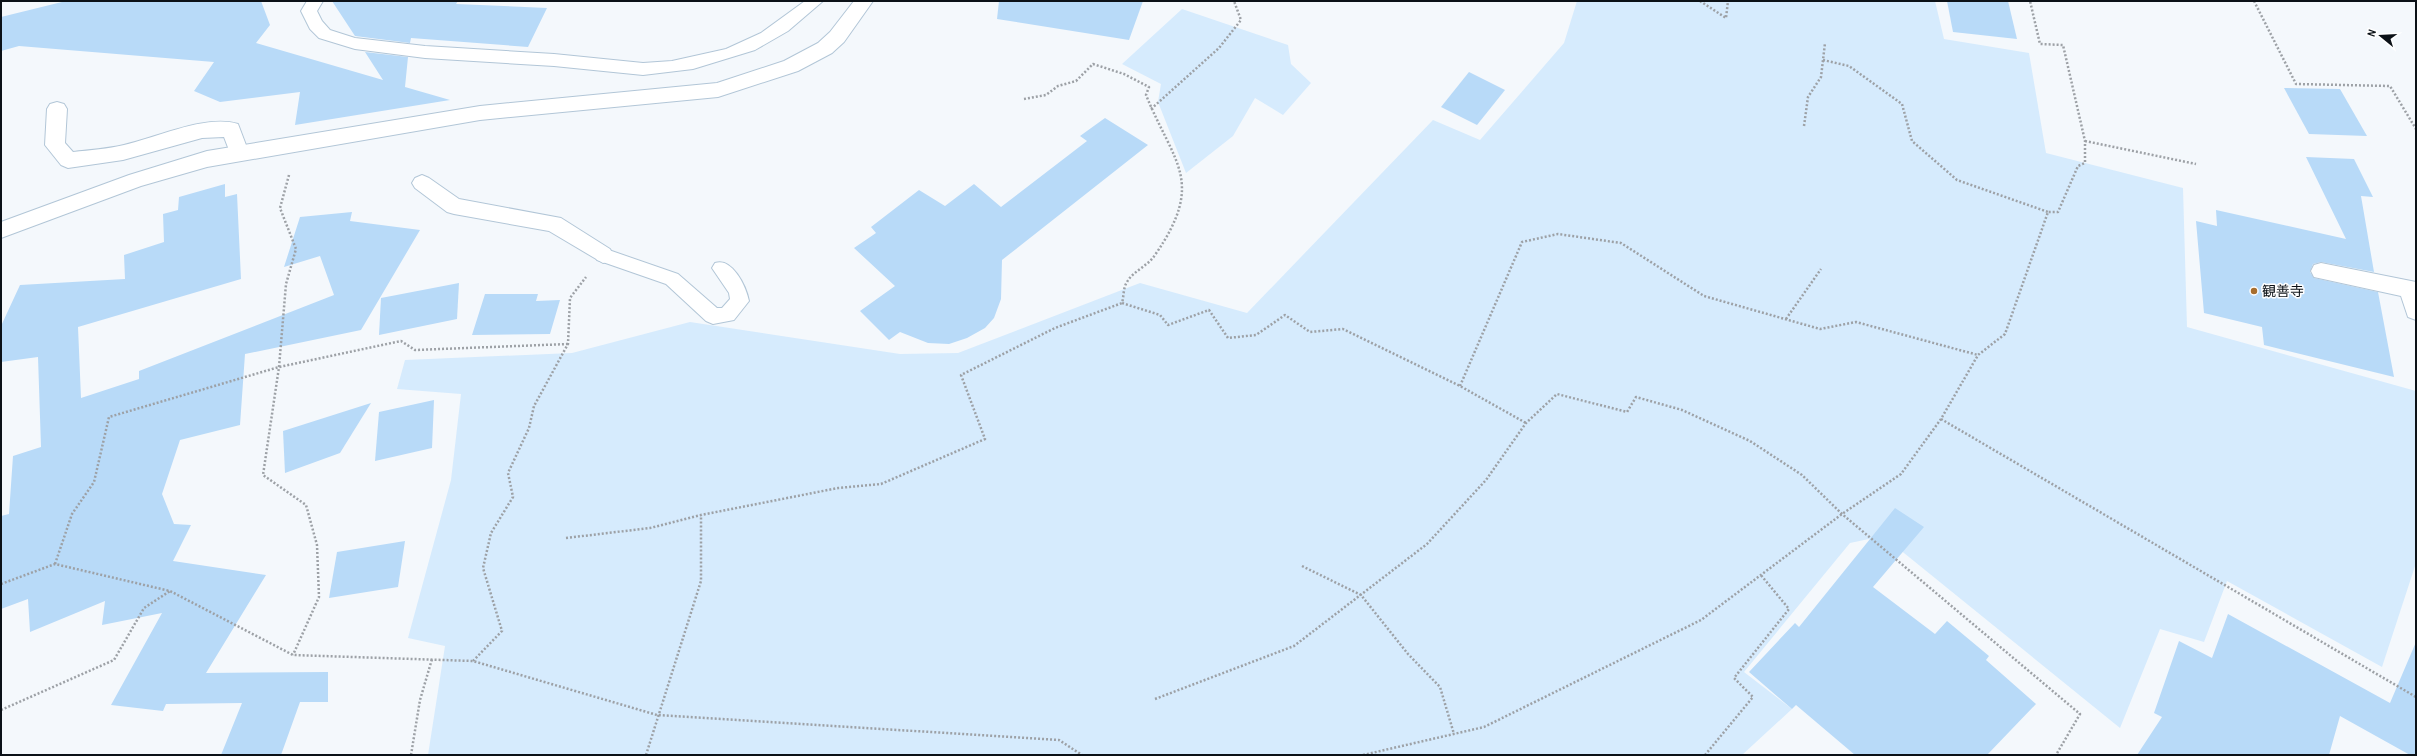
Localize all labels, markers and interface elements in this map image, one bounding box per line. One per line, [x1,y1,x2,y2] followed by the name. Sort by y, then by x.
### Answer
[2361,16,2401,56] north arrow
[2364,28,2379,38] text: N
[2262,282,2304,300] place label: 観善寺
[2249,286,2259,296] marker: 観善寺

